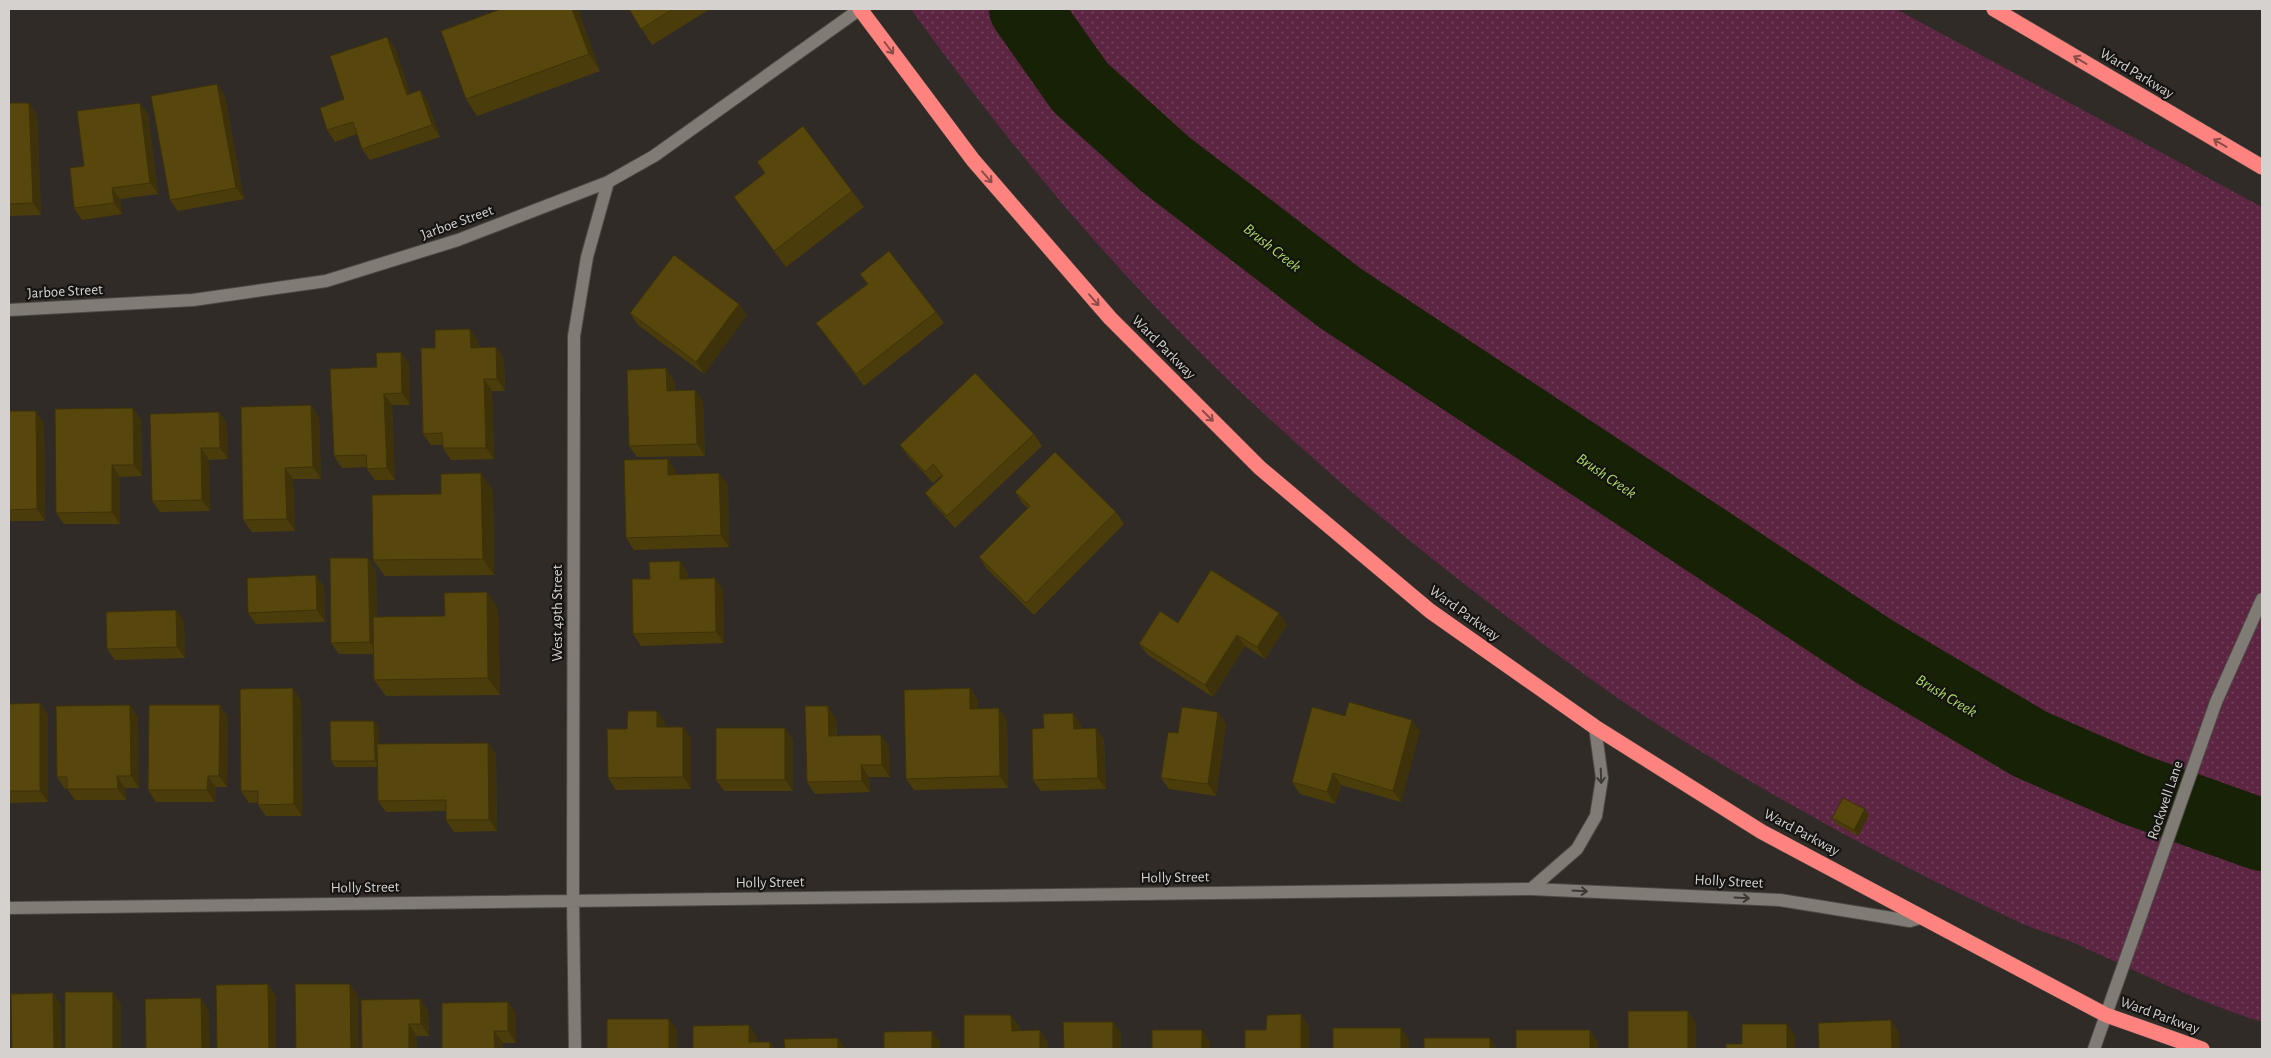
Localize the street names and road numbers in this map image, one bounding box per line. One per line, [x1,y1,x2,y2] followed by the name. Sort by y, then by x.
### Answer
[2097,46,2177,102] street label: Ward Parkway
[419,202,496,242] street label: Jarboe Street
[27,282,103,301] street label: Jarboe Street
[1129,313,1199,383] street label: Ward Parkway
[550,564,565,662] street label: West 49th Street
[1427,583,1503,644] street label: Ward Parkway
[2145,759,2186,841] street label: Rockwell Lane
[1761,806,1843,859] street label: Ward Parkway
[1140,869,1210,886] street label: Holly Street
[1694,872,1764,891] street label: Holly Street
[735,874,805,891] street label: Holly Street
[330,879,400,896] street label: Holly Street
[2118,994,2202,1037] street label: Ward Parkway

